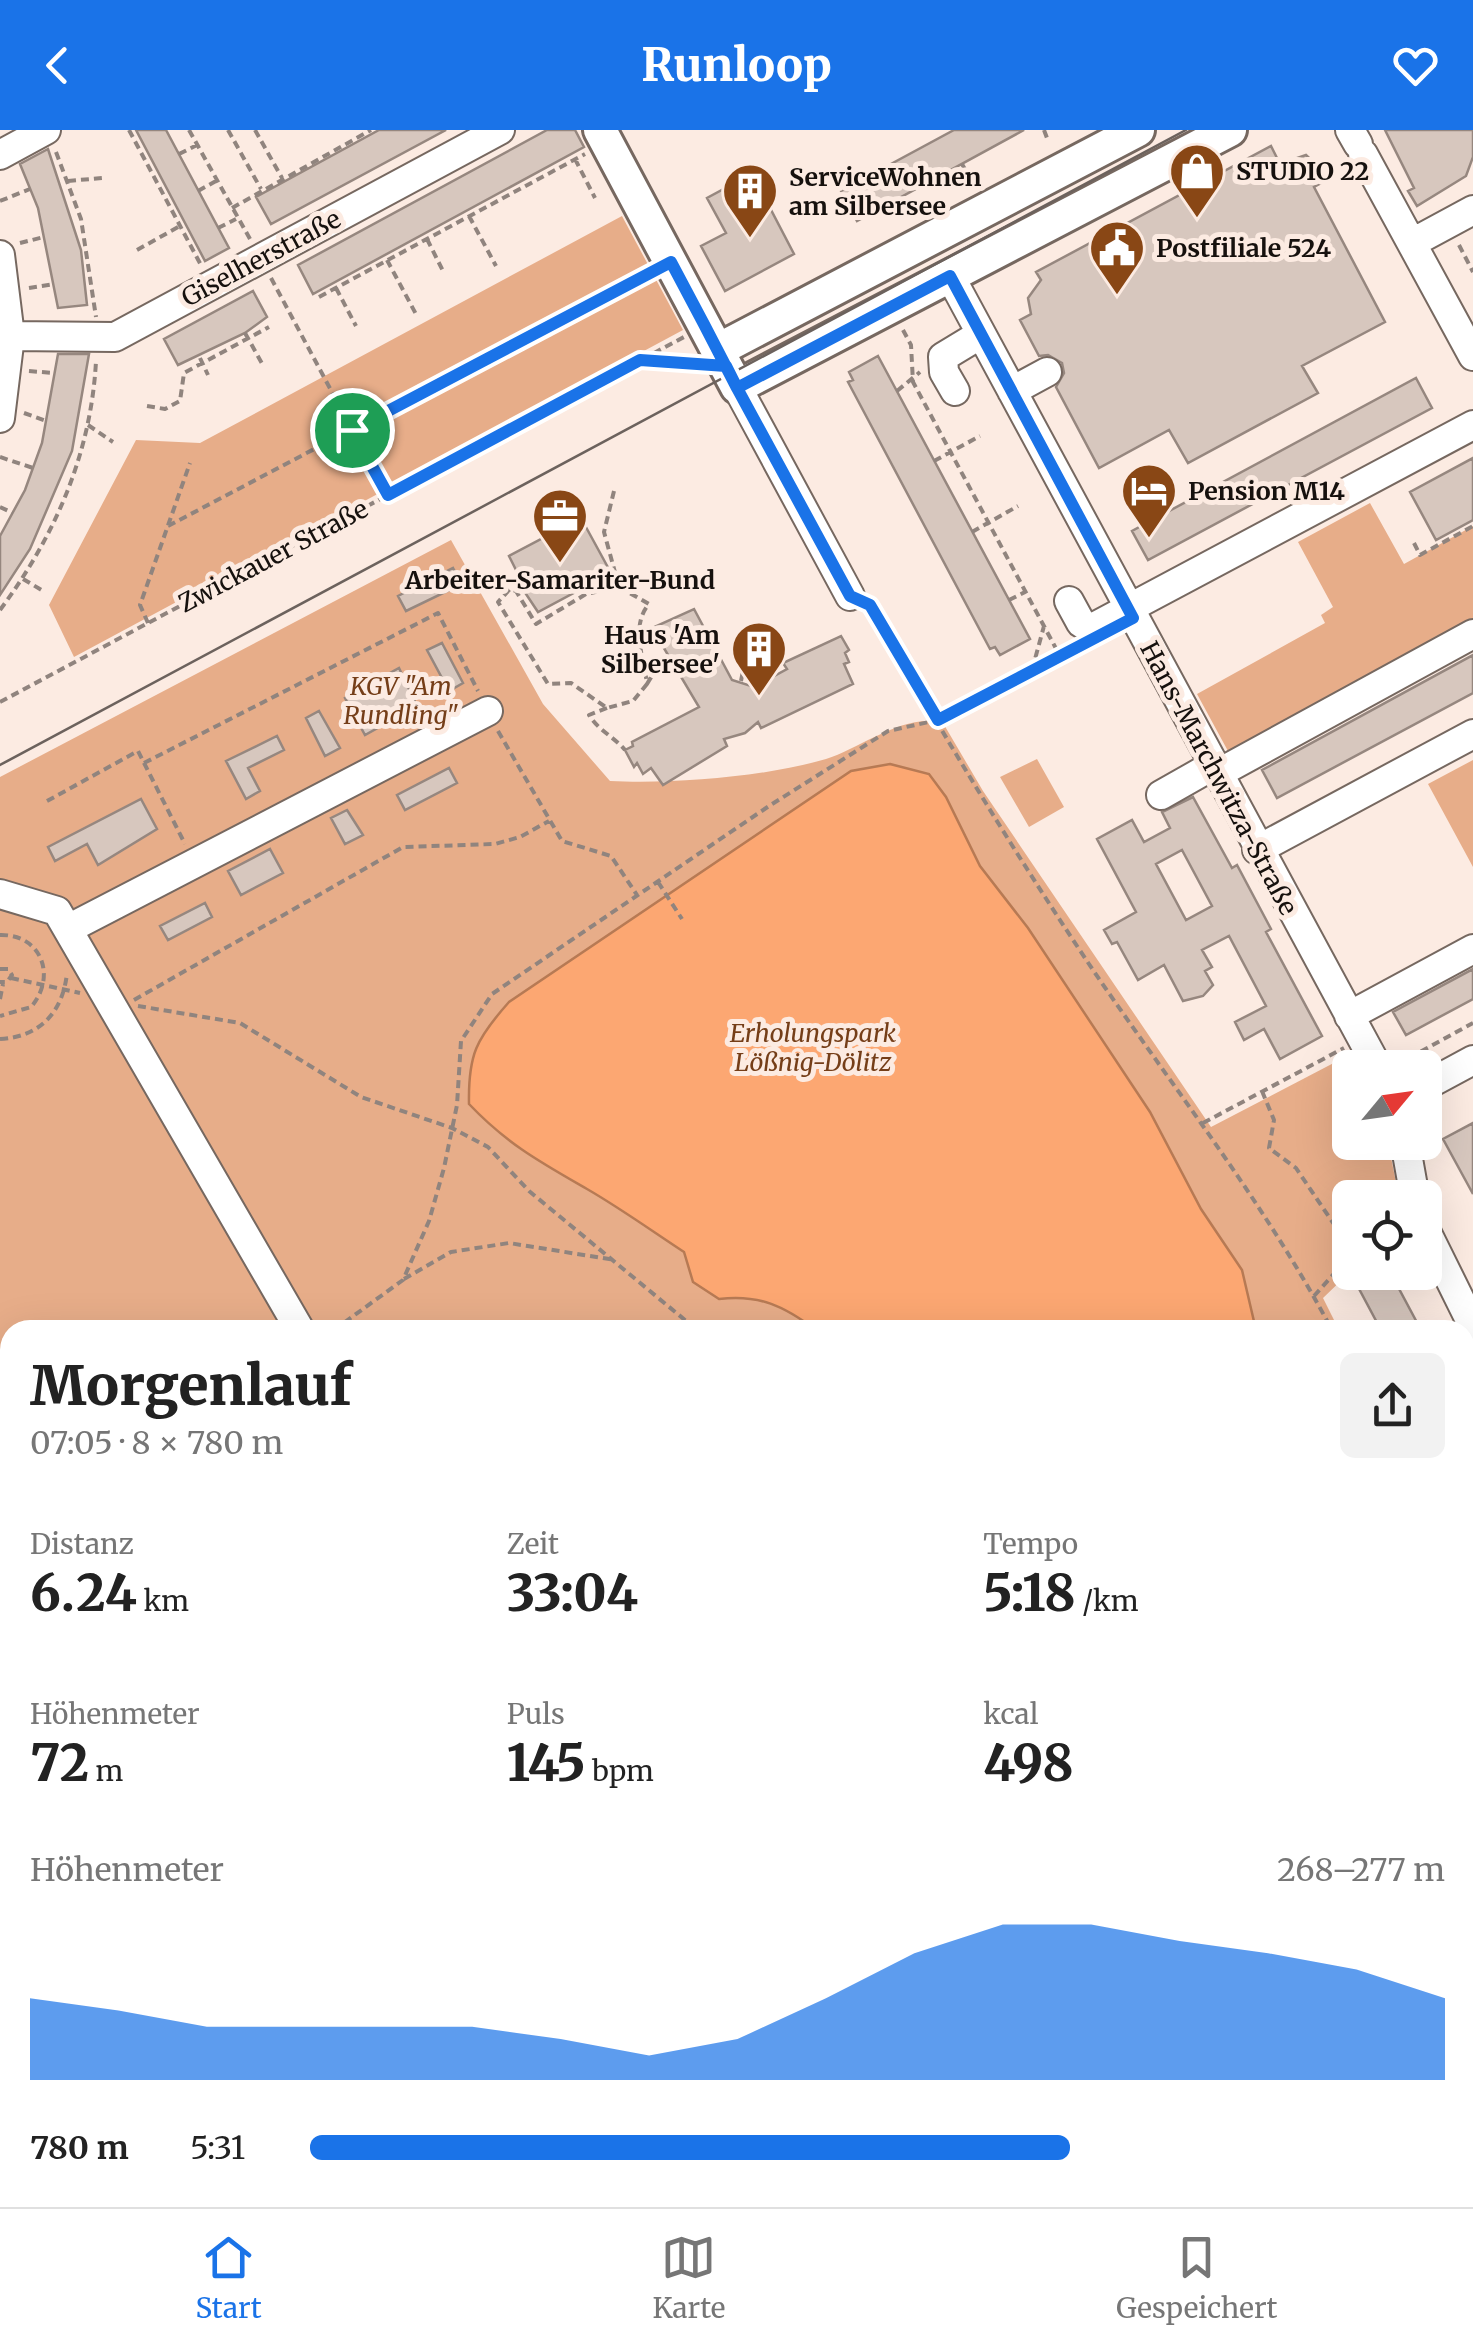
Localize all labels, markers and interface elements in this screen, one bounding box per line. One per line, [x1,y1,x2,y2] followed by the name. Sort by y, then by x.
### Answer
[641,37,832,93] text: Runloop
[30,38,85,93] icon: back
[1388,38,1443,93] icon: heart
[1167,141,1227,220] shop icon: STUDIO 22
[1236,155,1369,187] place label: STUDIO 22
[720,161,780,240] building icon: ServiceWohnen am Silbersee
[789,161,982,222] place label: ServiceWohnen am Silbersee
[176,203,346,313] street label: Giselherstraße
[1087,218,1147,297] public building icon: Postfiliale 524
[1156,232,1331,264] place label: Postfiliale 524
[310,388,395,473] pin
[325,403,380,458] icon: arrive
[1119,461,1179,540] hotel icon: Pension M14
[1188,475,1345,507] place label: Pension M14
[530,486,590,565] office icon: Arbeiter-Samariter-Bund
[173,493,373,619] street label: Zwickauer Straße
[404,564,715,596] place label: Arbeiter-Samariter-Bund
[601,619,720,680] place label: Haus 'Am Silbersee'
[729,619,789,698] building icon: Haus 'Am Silbersee'
[1133,636,1305,920] street label: Hans-Marchwitza-Straße
[344,670,459,731] park label: KGV "Am Rundling"
[730,1017,897,1078] park label: Erholungspark Lößnig-Dölitz
[1332,1050,1442,1160] north arrow
[1332,1050,1442,1290] map controls
[1332,1180,1442,1290] button: locate
[30,1351,352,1420] text: Morgenlauf
[1340,1353,1445,1458] button: share
[30,1423,283,1463] text: 07:05 · 8 × 780 m
[30,1526,134,1562] text: Distanz
[507,1526,559,1562] text: Zeit
[983,1526,1078,1562] text: Tempo
[30,1562,137,1625] text: 6.24
[507,1562,638,1625] text: 33:04
[983,1562,1076,1625] text: 5:18
[137,1583,189,1619] text: km
[1076,1583,1139,1619] text: /km
[30,1696,200,1732] text: Höhenmeter
[507,1696,565,1732] text: Puls
[983,1696,1038,1732] text: kcal
[30,1732,89,1795] text: 72
[507,1732,585,1795] text: 145
[983,1732,1074,1795] text: 498
[89,1753,123,1789] text: m
[585,1753,654,1789] text: bpm
[30,1850,224,1890] text: Höhenmeter
[1277,1850,1445,1890] text: 268–277 m
[30,2128,129,2168] text: 780 m
[190,2128,245,2168] text: 5:31
[195,2230,262,2326] tab: Start
[653,2230,725,2326] tab: Karte
[1116,2230,1277,2326] tab: Gespeichert

